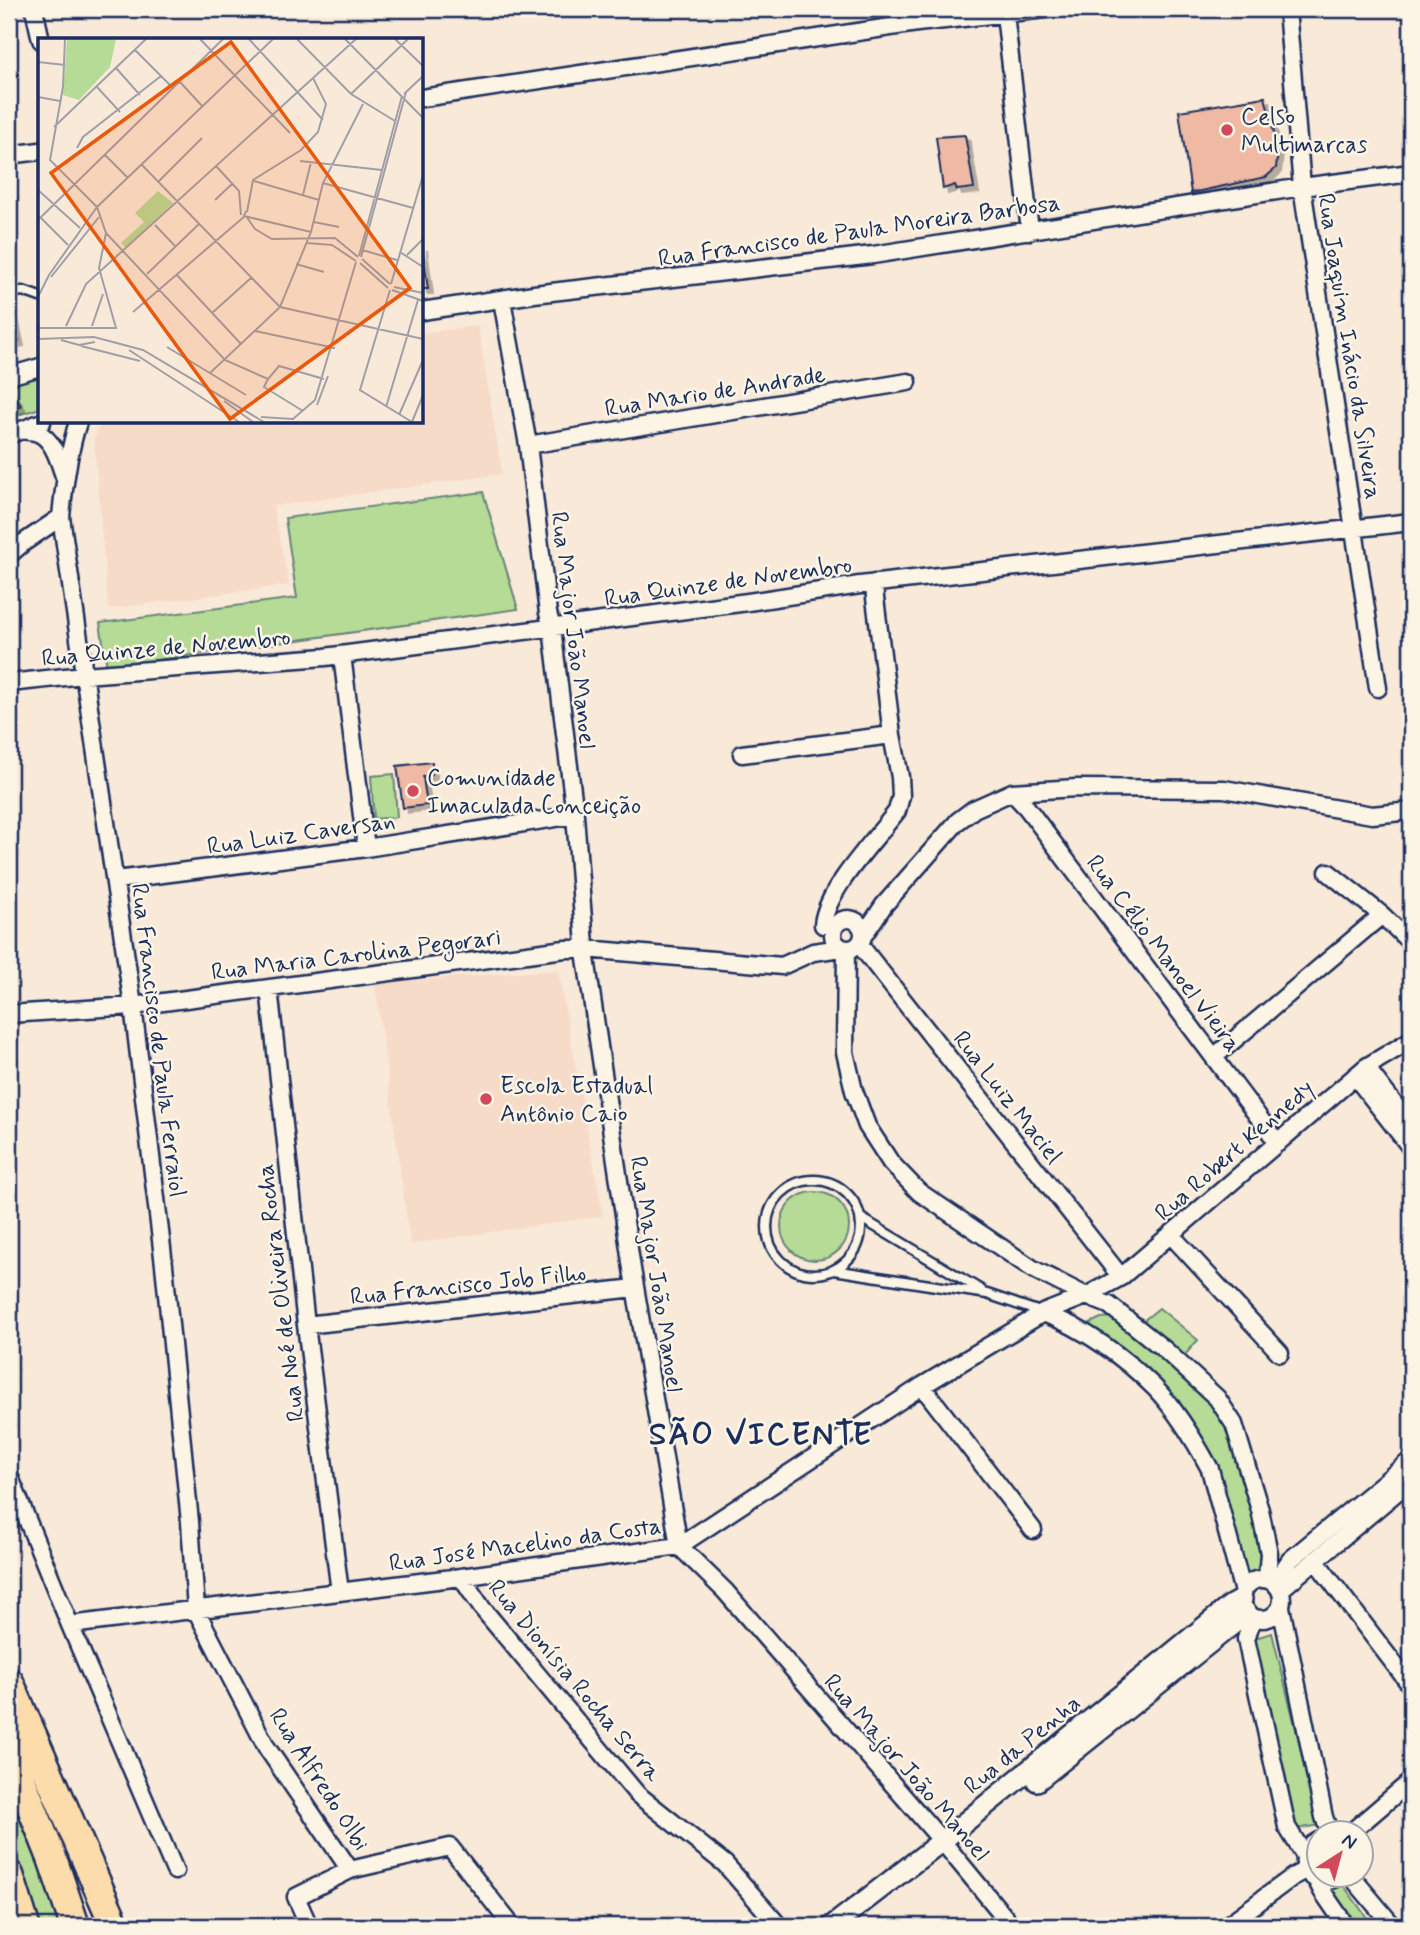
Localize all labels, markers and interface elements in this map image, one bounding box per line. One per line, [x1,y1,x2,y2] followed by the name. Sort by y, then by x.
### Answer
[38,38,424,424] inset map
[1241,102,1368,161] place label: Celso Multimarcas
[1219,122,1235,138] marker: Celso Multimarcas
[656,188,1062,275] street label: Rua Francisco de Paula Moreira Barbosa
[1309,191,1388,502] street label: Rua Joaquim Inácio da Silveira
[603,360,828,425] street label: Rua Mario de Andrade
[543,510,602,751] street label: Rua Major João Manoel
[602,550,854,615] street label: Rua Quinze de Novembro
[40,622,292,675] street label: Rua Quinze de Novembro
[427,763,641,822] place label: Comunidade Imaculada Conceição
[405,783,421,799] marker: Comunidade Imaculada Conceição
[205,806,397,863] street label: Rua Luiz Caversan
[1078,849,1247,1059] street label: Rua Célio Manoel Vieira
[123,881,192,1199] street label: Rua Francisco de Paula Ferraiol
[209,922,503,991] street label: Rua Maria Carolina Pegorari
[945,1025,1069,1171] street label: Rua Luiz Maciel
[500,1071,653,1130] place label: Escola Estadual Antônio Caio
[1149,1073,1321,1229] street label: Rua Robert Kennedy
[478,1091,494,1107] marker: Escola Estadual Antônio Caio
[622,1154,689,1395] street label: Rua Major João Manoel
[250,1162,313,1423] street label: Rua Noé de Oliveira Rocha
[349,1258,588,1313] street label: Rua Francisco Job Filho
[649,1414,873,1456] district label: SÃO VICENTE
[387,1511,663,1580] street label: Rua José Macelino da Costa
[480,1573,668,1789] street label: Rua Dionísia Rocha Serra
[816,1668,996,1868] street label: Rua Major João Manoel
[958,1688,1088,1802] street label: Rua da Penha
[261,1703,376,1857] street label: Rua Alfredo Olbi
[1304,1820,1374,1890] north arrow
[1337,1828,1362,1855] text: N

